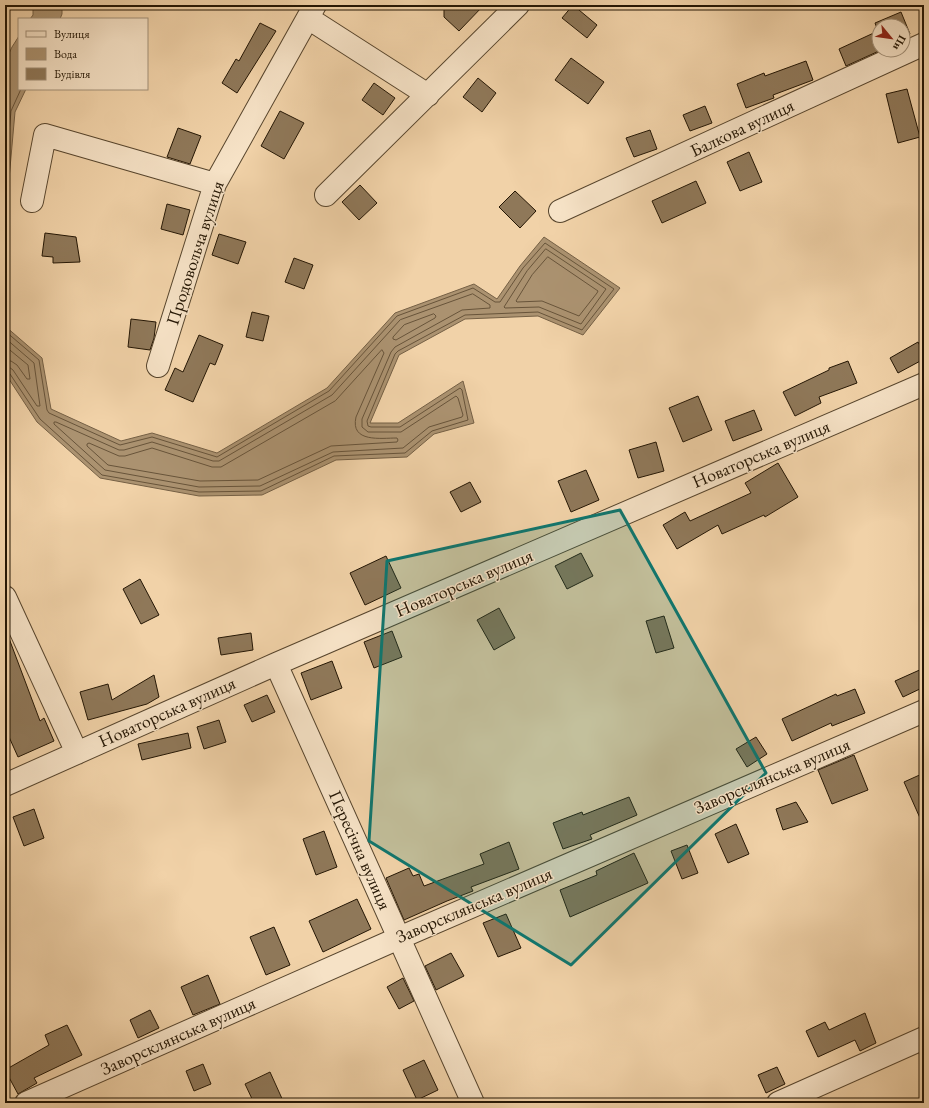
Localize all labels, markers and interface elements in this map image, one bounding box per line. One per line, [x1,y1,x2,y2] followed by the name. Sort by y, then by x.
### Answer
[18,18,148,90] legend
[871,18,911,58] north arrow
[54,26,90,42] text: Вулиця
[890,33,910,53] text: Пн
[54,46,77,62] text: Вода
[54,66,91,82] text: Будівля
[686,93,798,162] street label: Балкова вулиця
[160,178,229,328] street label: Продовольча вулиця
[688,414,833,493] street label: Новаторська вулиця
[391,543,536,622] street label: Новаторська вулиця
[95,671,239,752] street label: Новаторська вулиця
[690,732,853,819] street label: Заворсклянська вулиця
[324,787,397,913] street label: Пересічна вулиця
[392,861,555,948] street label: Заворсклянська вулиця
[97,991,259,1080] street label: Заворсклянська вулиця

